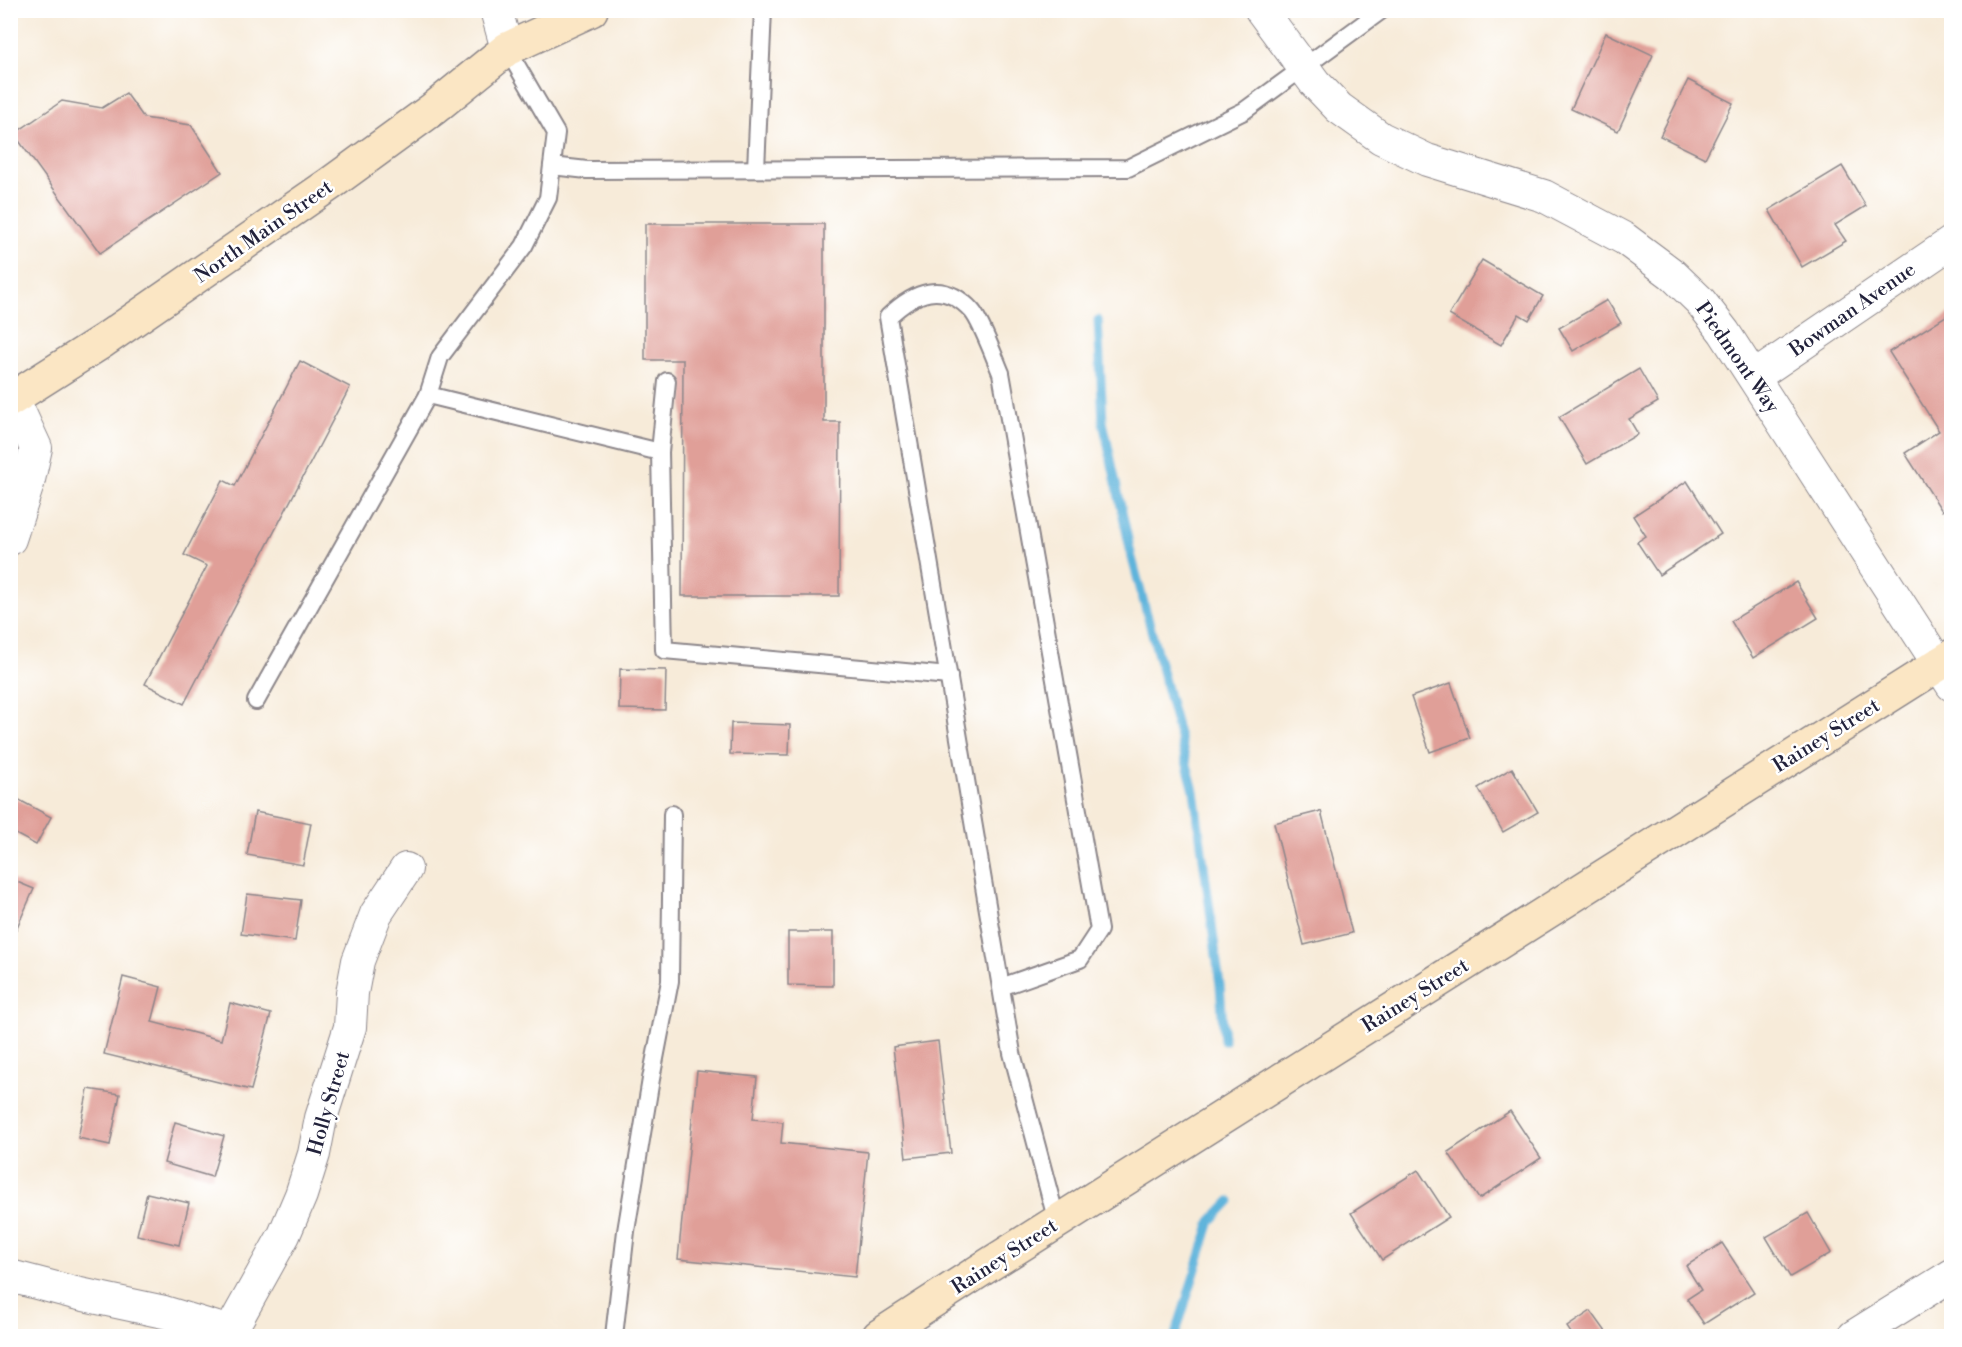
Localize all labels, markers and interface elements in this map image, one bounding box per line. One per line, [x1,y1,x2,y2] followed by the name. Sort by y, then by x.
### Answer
[190,175,338,289] street label: North Main Street
[1784,257,1921,364] street label: Bowman Avenue
[1689,297,1784,419] street label: Piedmont Way
[1769,694,1885,779] street label: Rainey Street
[1358,954,1474,1039] street label: Rainey Street
[303,1048,356,1158] street label: Holly Street
[947,1214,1062,1301] street label: Rainey Street

